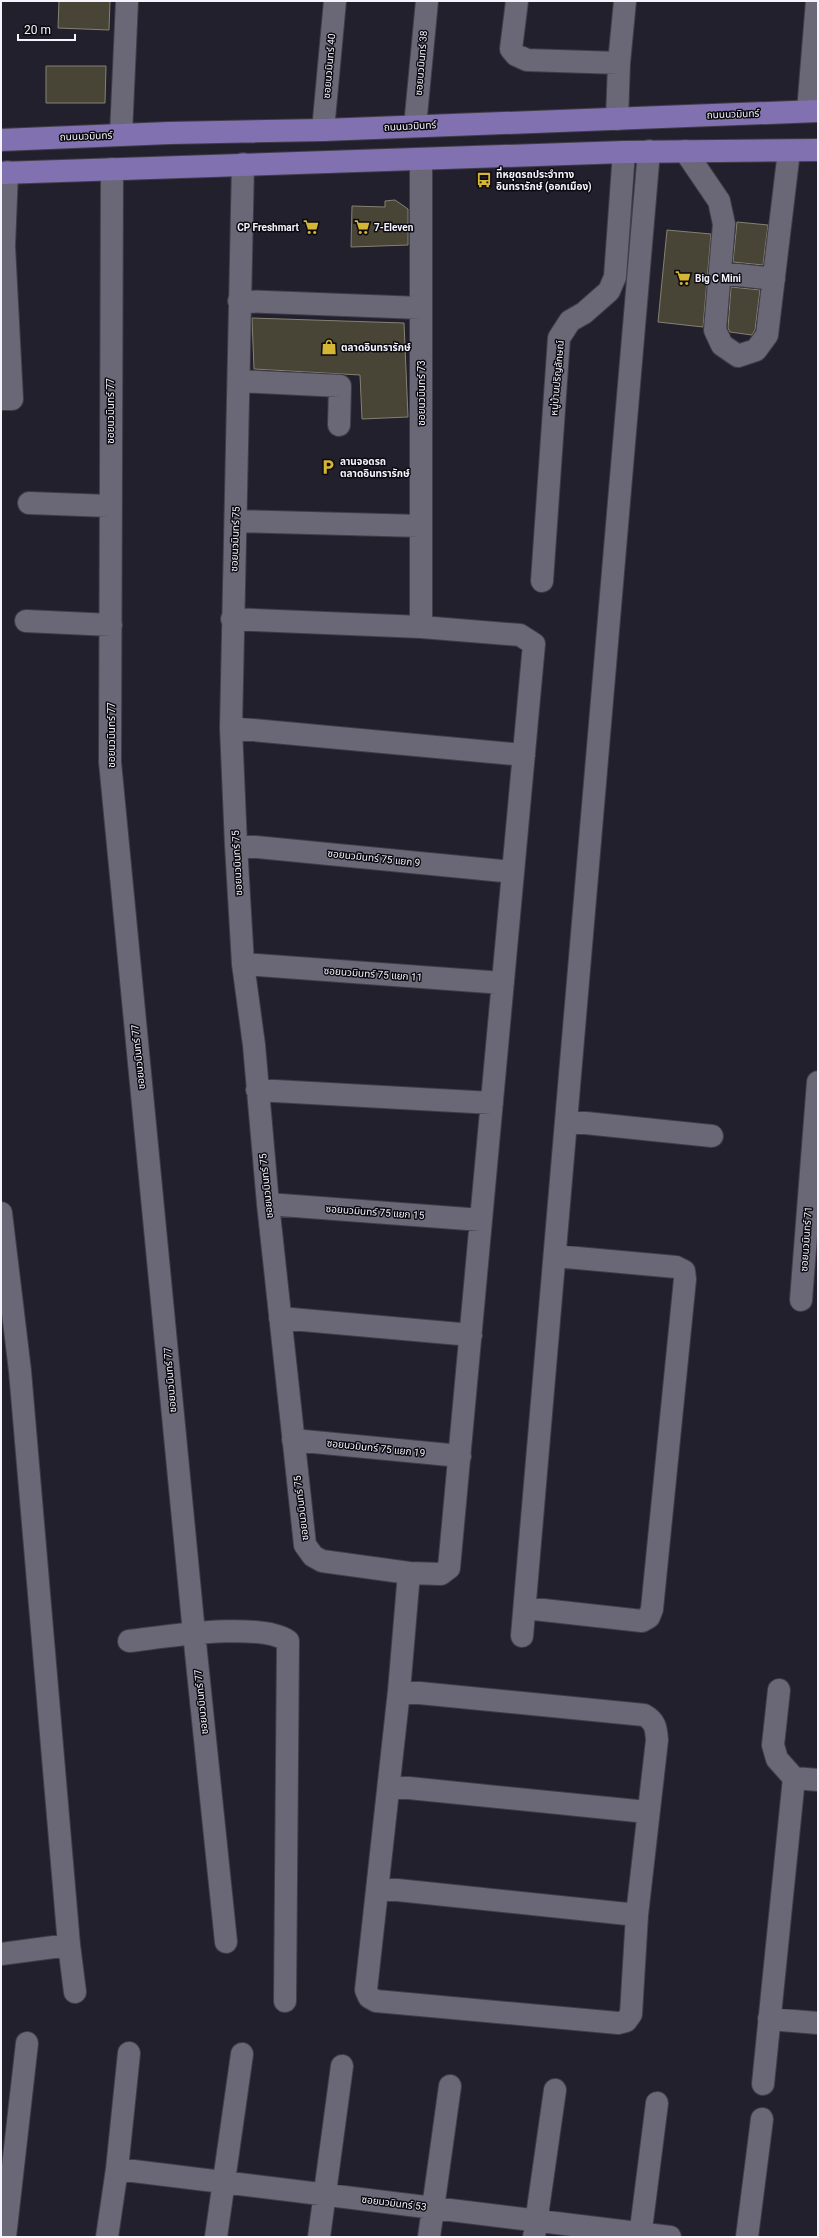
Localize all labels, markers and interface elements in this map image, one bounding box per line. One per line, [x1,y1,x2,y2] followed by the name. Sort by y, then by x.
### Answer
[18,16,75,42] scale bar
[24,23,51,37] text: 20 m
[413,30,429,96] street label: ซอยนวมินทร์ 38
[321,33,337,99] street label: ซอยนวมินทร์ 40
[707,108,760,120] street label: ถนนนวมินทร์
[383,119,437,133] street label: ถนนนวมินทร์
[60,130,113,142] street label: ถนนนวมินทร์
[496,166,592,193] place label: ที่หยุดรถประจำทาง อินทรารักษ์ (ออกเมือง)
[475,171,493,189] bus stop icon: ที่หยุดรถประจำทาง อินทรารักษ์ (ออกเมือง)
[302,218,320,236] supermarket icon: CP Freshmart
[353,218,371,236] supermarket icon: 7-Eleven
[237,222,300,233] place label: CP Freshmart
[374,222,414,233] place label: 7-Eleven
[674,269,692,287] supermarket icon: Big C Mini
[695,273,741,284] place label: Big C Mini
[320,338,338,356] shop icon: ตลาดอินทรารักษ์
[547,340,567,416] street label: หมู่บ้านปริญลักษณ์
[341,342,411,353] place label: ตลาดอินทรารักษ์
[416,360,427,426] street label: ซอยนวมินทร์ 73
[105,378,116,444] street label: ซอยนวมินทร์ 77
[340,456,410,479] place label: ลานจอดรถ ตลาดอินทรารักษ์
[319,458,337,476] parking icon: ลานจอดรถ ตลาดอินทรารักษ์
[228,506,242,572] street label: ซอยนวมินทร์ 75
[106,702,117,768] street label: ซอยนวมินทร์ 77
[230,830,244,896] street label: ซอยนวมินทร์ 75
[327,848,421,868] street label: ซอยนวมินทร์ 75 แยก 9
[323,965,423,983] street label: ซอยนวมินทร์ 75 แยก 11
[129,1024,147,1090] street label: ซอยนวมินทร์ 77
[257,1153,275,1219] street label: ซอยนวมินทร์ 75
[325,1203,425,1221] street label: ซอยนวมินทร์ 75 แยก 15
[798,1206,814,1272] street label: ซอยนวมินทร์ 71
[162,1347,178,1413] street label: ซอยนวมินทร์ 77
[326,1437,426,1459] street label: ซอยนวมินทร์ 75 แยก 19
[292,1475,310,1541] street label: ซอยนวมินทร์ 75
[192,1669,210,1735] street label: ซอยนวมินทร์ 77
[361,2194,427,2212] street label: ซอยนวมินทร์ 53

